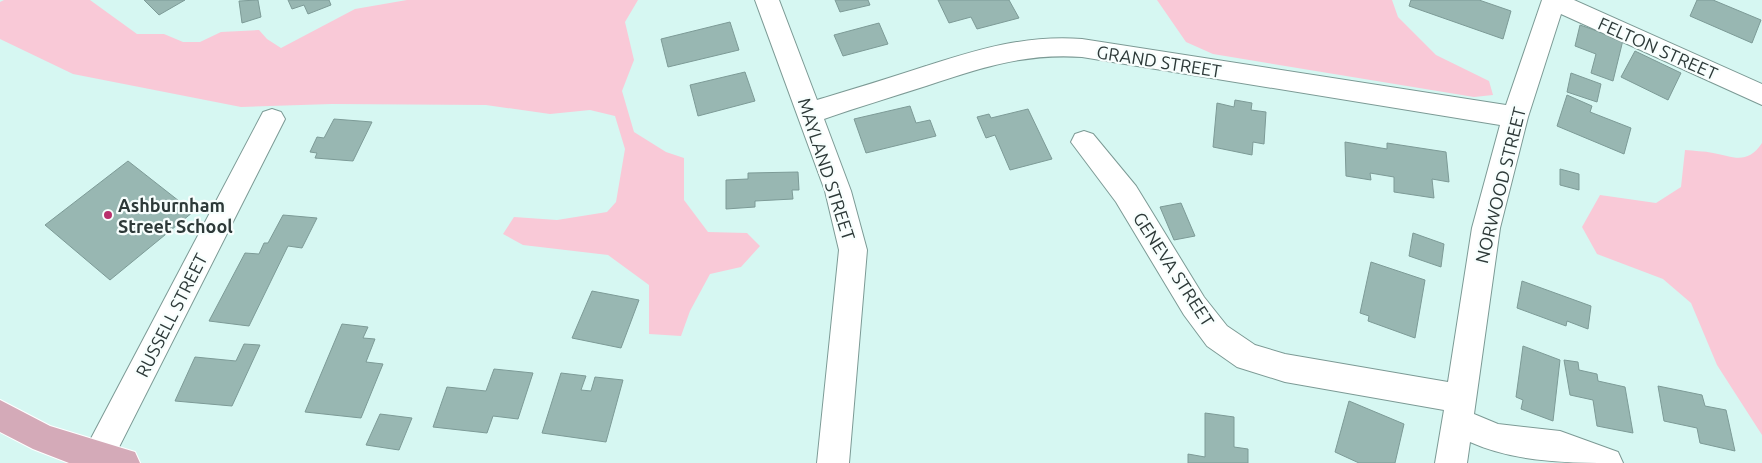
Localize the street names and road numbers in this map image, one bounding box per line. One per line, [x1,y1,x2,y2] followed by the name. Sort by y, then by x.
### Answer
[1595,13,1721,83] street label: FELTON STREET
[1095,41,1223,81] street label: GRAND STREET
[795,95,859,243] street label: MAYLAND STREET
[1471,105,1529,265] street label: NORWOOD STREET
[1130,208,1218,330] street label: GENEVA STREET
[131,250,211,380] street label: RUSSELL STREET

